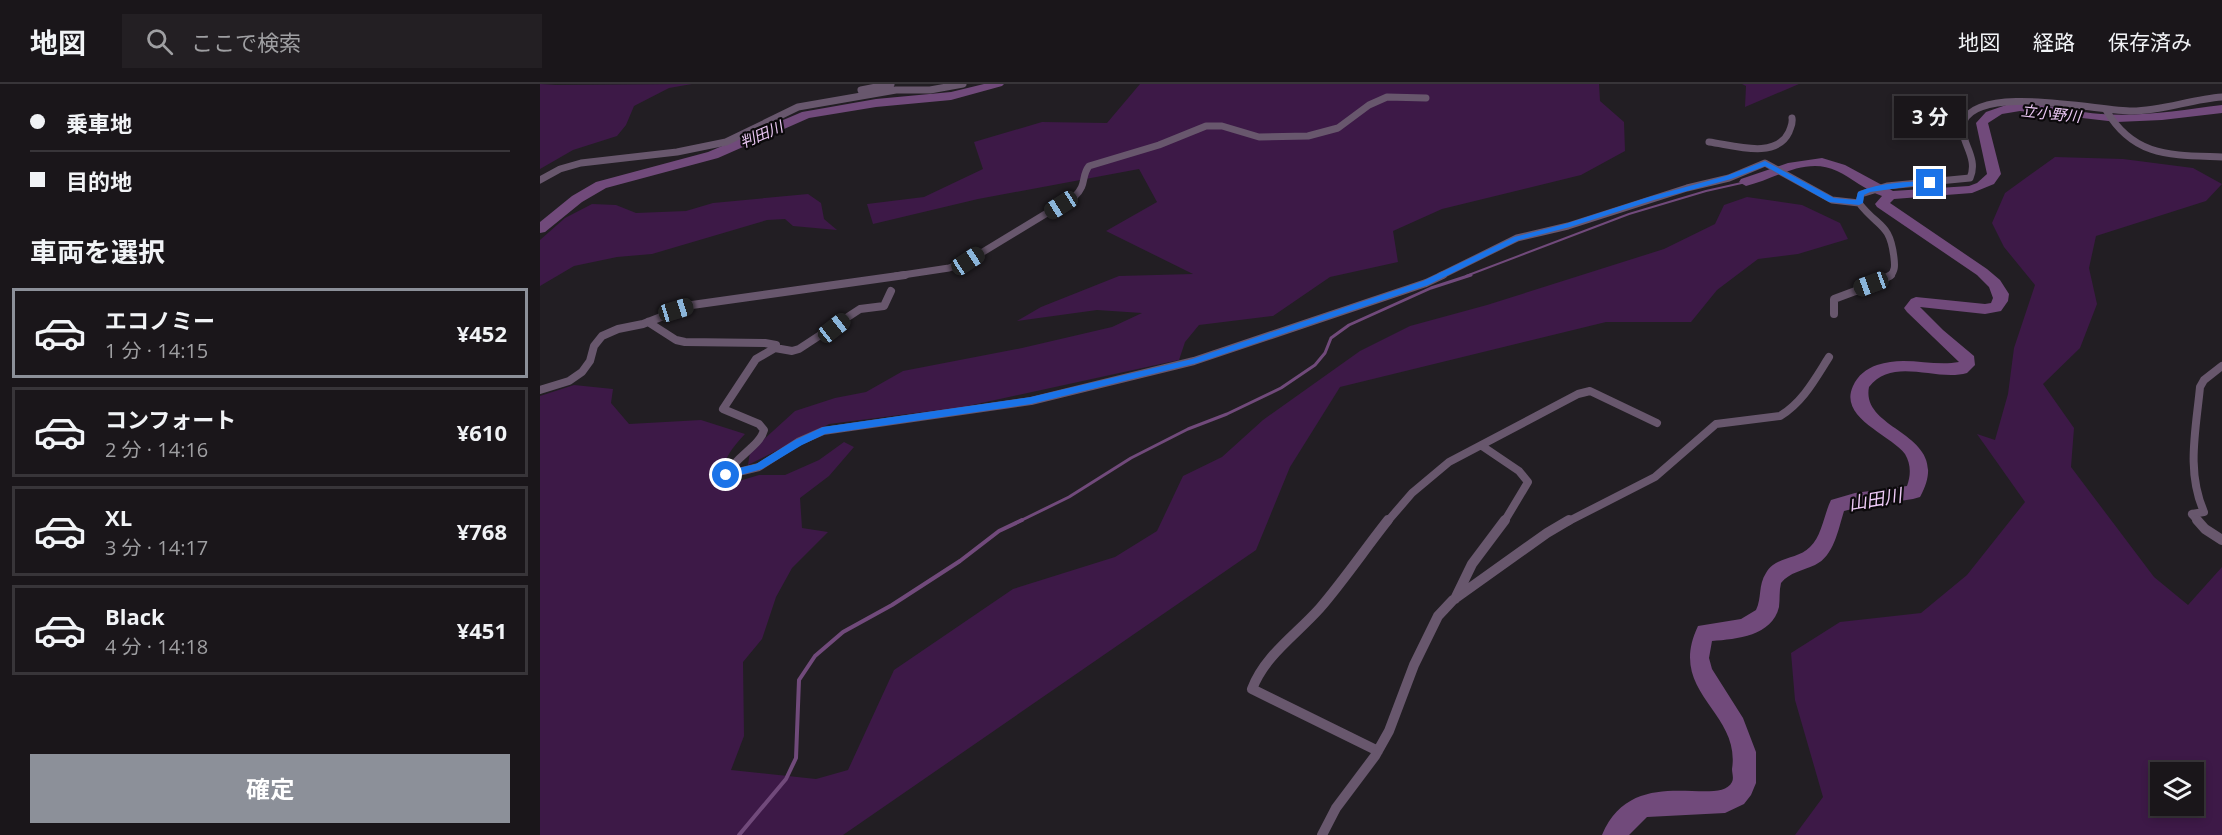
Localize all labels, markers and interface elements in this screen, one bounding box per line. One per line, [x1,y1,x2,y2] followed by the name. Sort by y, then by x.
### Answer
[122,14,542,68] search box
[30,23,86,61] text: 地図
[143,25,176,58] icon: search
[191,27,301,57] text: ここで検索
[1958,28,2000,56] text: 地図
[2033,28,2075,56] text: 経路
[2108,28,2192,56] text: 保存済み
[1894,96,1966,138] callout: 3 分
[2020,100,2084,126] water label: 立小野川
[1912,103,1948,130] text: 3 分
[66,108,132,138] text: 乗車地
[736,115,787,152] water label: 判田川
[66,166,132,196] text: 目的地
[1916,169,1943,196] route end
[1041,188,1081,222] car
[30,233,165,270] text: 車両を選択
[948,244,988,278] car
[1851,269,1891,299] car
[656,296,696,324] car
[105,305,215,335] text: エコノミー
[33,306,87,360] icon: car
[814,310,854,346] car
[457,318,507,348] text: ¥452
[105,337,208,364] text: 1 分 · 14:15
[105,404,236,434] text: コンフォート
[33,405,87,459] icon: car
[457,417,507,447] text: ¥610
[105,436,208,463] text: 2 分 · 14:16
[712,461,739,488] route start
[1846,482,1906,516] water label: 山田川
[105,502,132,532] text: XL
[33,504,87,558] icon: car
[457,516,507,546] text: ¥768
[105,534,208,561] text: 3 分 · 14:17
[105,601,165,631] text: Black
[33,603,87,657] icon: car
[457,615,507,645] text: ¥451
[105,633,208,660] text: 4 分 · 14:18
[30,754,510,823] button: 確定
[2150,762,2204,816] map controls
[2150,762,2204,816] button: layers

